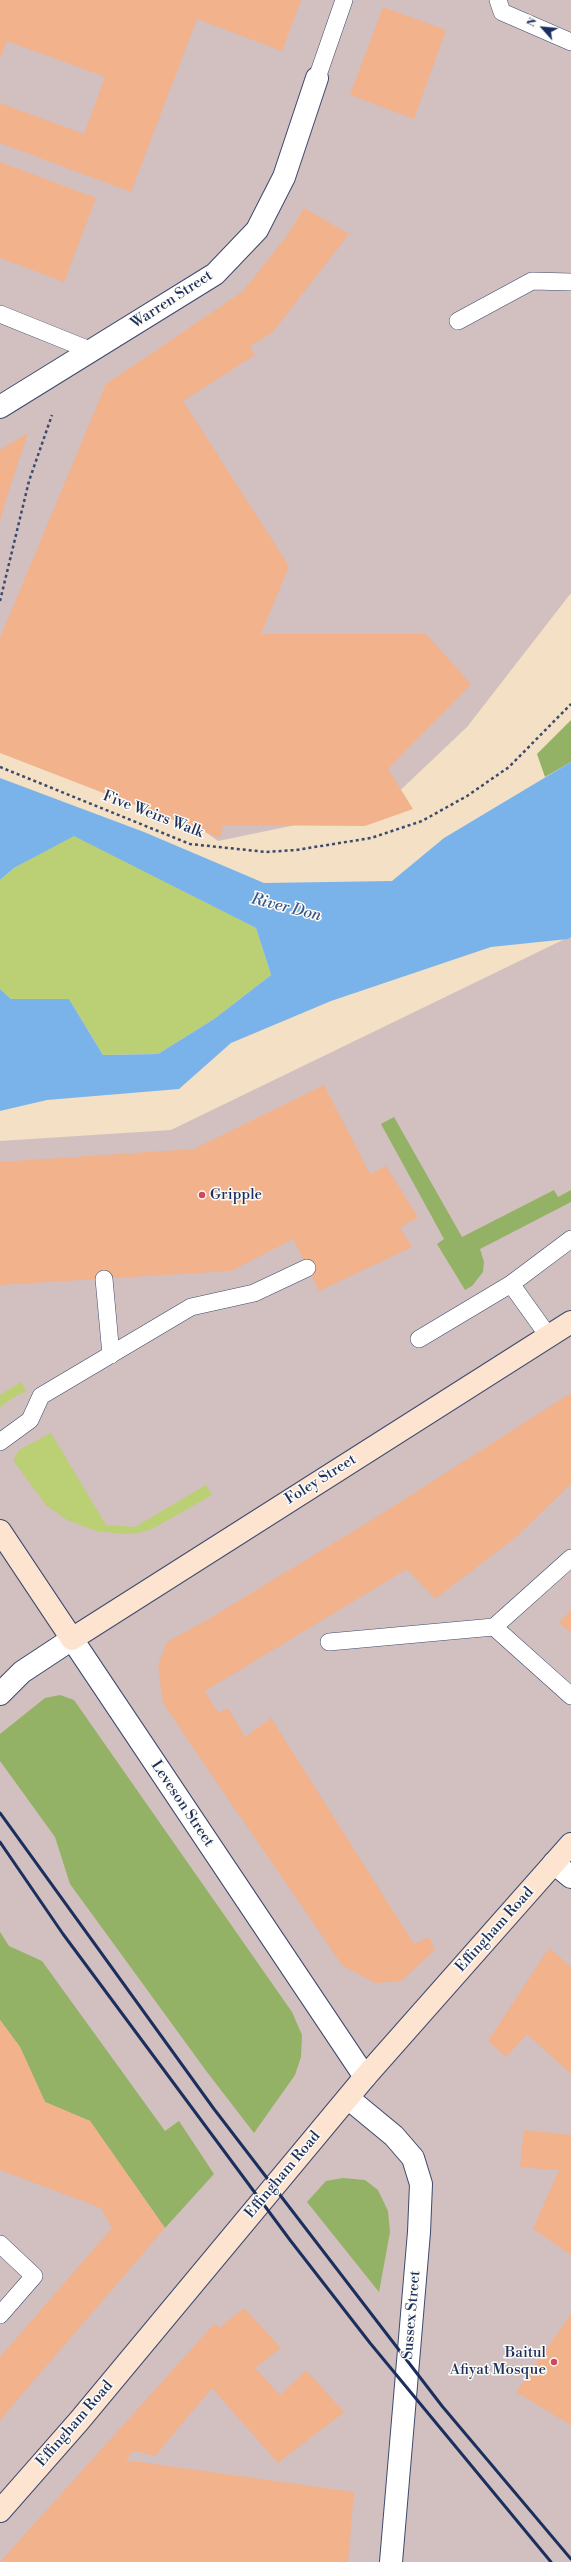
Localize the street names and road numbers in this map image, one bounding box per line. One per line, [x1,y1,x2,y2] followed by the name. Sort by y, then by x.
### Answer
[128,267,216,333] street label: Warren Street
[100,788,206,842] street label: Five Weirs Walk
[282,1451,360,1509] street label: Foley Street
[147,1758,217,1850] street label: Leveson Street
[452,1884,538,1976] street label: Effingham Road
[241,2128,325,2222] street label: Effingham Road
[399,2270,425,2360] street label: Sussex Street
[33,2377,117,2471] street label: Effingham Road

